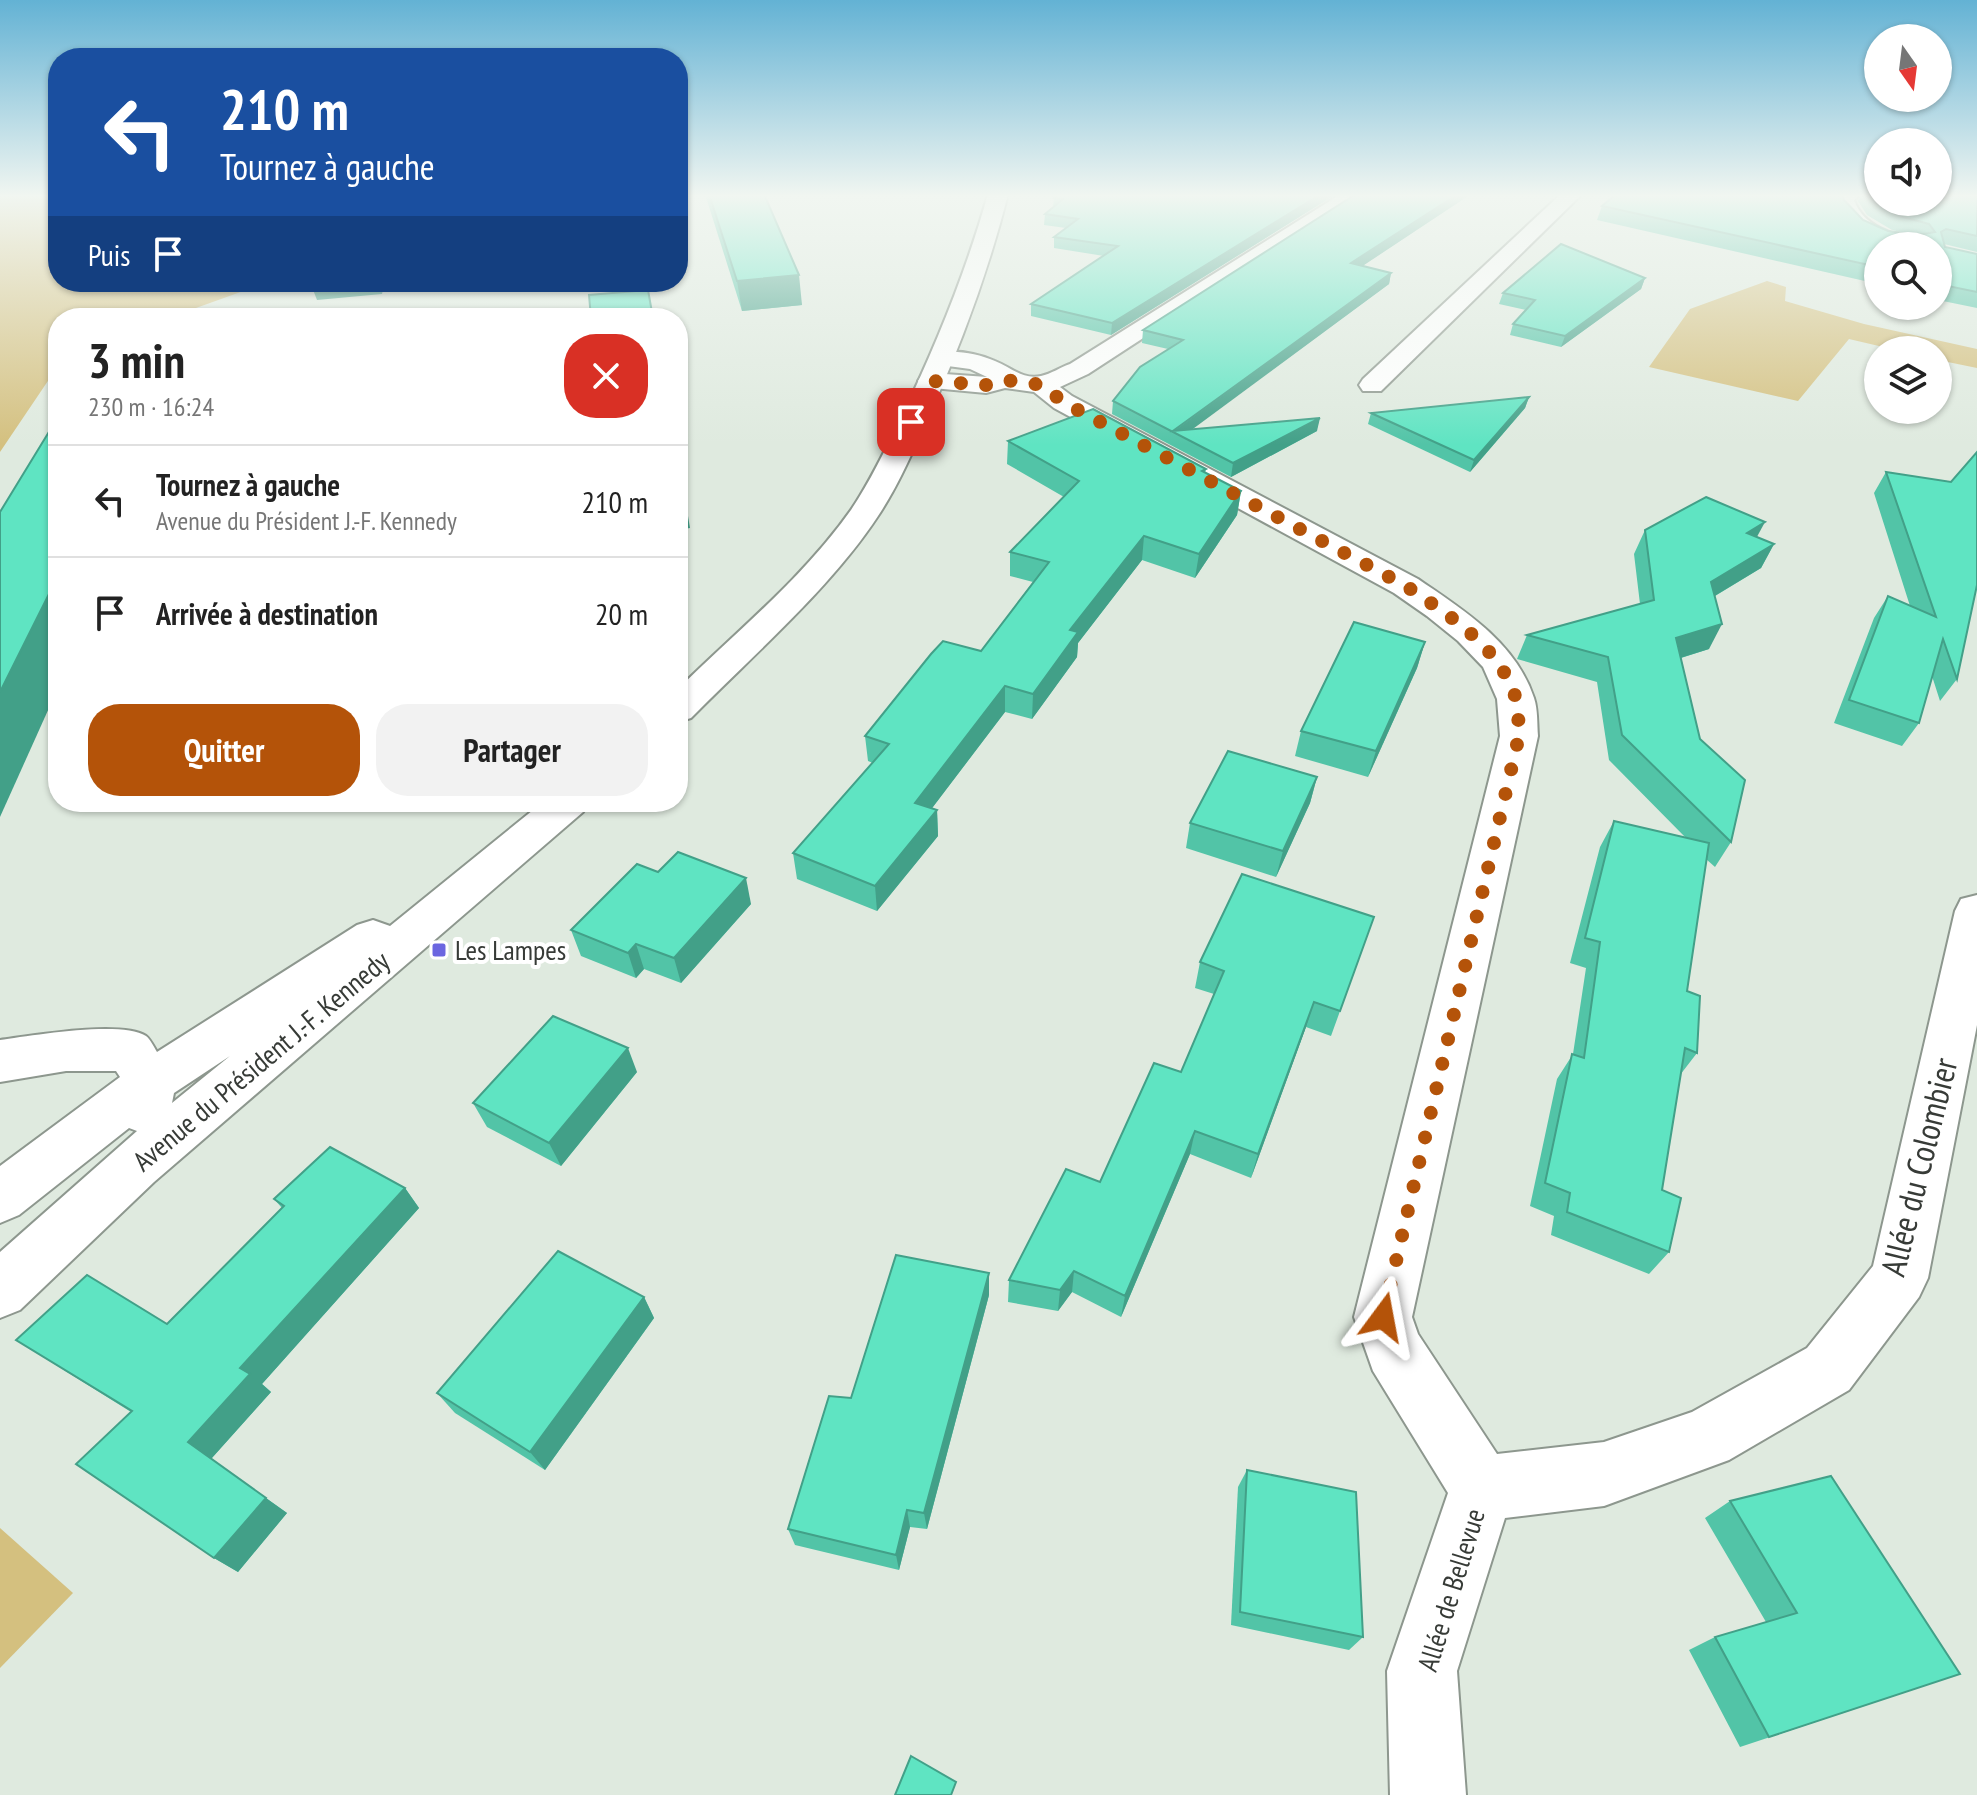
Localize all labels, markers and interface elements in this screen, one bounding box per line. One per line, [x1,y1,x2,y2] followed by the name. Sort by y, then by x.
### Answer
[1864,24,1952,112] north arrow
[1864,24,1952,424] map controls
[220,73,349,145] text: 210 m
[88,80,192,184] icon: left
[1864,128,1952,216] button: sound
[220,143,435,190] text: Tournez à gauche
[146,232,190,276] icon: arrive
[1864,232,1952,320] button: search
[88,235,130,274] text: Puis
[88,329,185,391] text: 3 min
[564,334,648,418] button: close
[1864,336,1952,424] button: layers
[877,388,945,456] pin
[88,390,214,423] text: 230 m · 16:24
[889,400,933,444] icon: arrive
[156,465,340,504] text: Tournez à gauche
[88,479,132,523] icon: left
[582,482,648,521] text: 210 m
[156,504,457,537] text: Avenue du Président J.-F. Kennedy
[88,591,132,635] icon: arrive
[156,594,378,633] text: Arrivée à destination
[595,594,648,633] text: 20 m
[88,704,360,796] button: Quitter
[376,704,648,796] button: Partager
[455,931,566,968] place label: Les Lampes
[430,941,448,959] marker: Les Lampes
[125,942,397,1179] street label: Avenue du Président J.-F. Kennedy
[1870,1053,1967,1280] street label: Allée du Colombier
[1341,1275,1425,1359] position arrow
[1408,1504,1493,1676] street label: Allée de Bellevue

